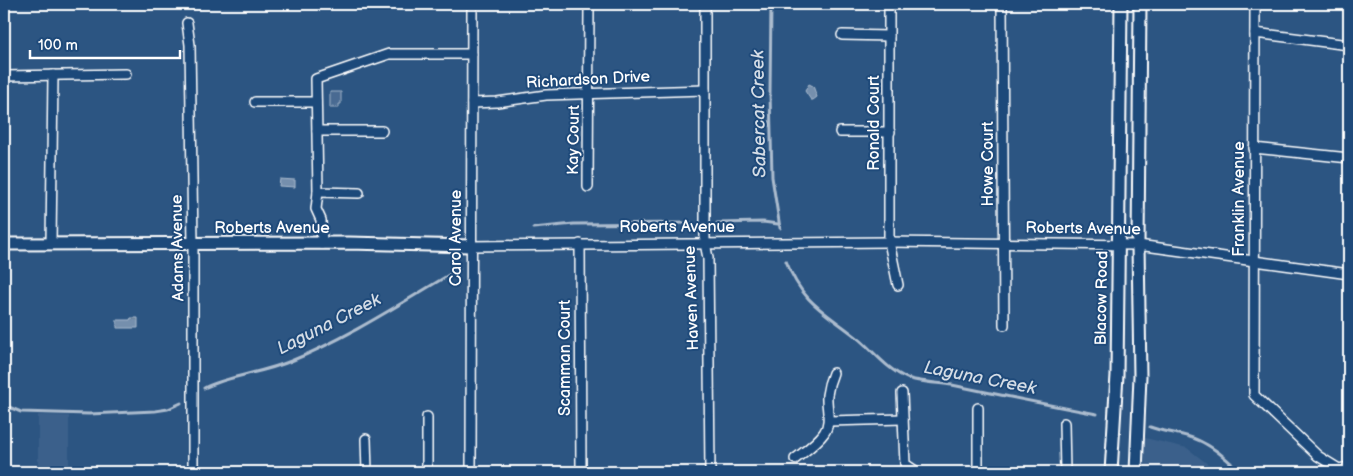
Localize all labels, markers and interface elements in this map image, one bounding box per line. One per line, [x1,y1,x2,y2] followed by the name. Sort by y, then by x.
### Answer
[30,28,180,60] scale bar
[38,36,78,55] text: 100 m
[747,49,771,178] water label: Sabercat Creek
[526,67,651,93] street label: Richardson Drive
[865,75,884,171] street label: Ronald Court
[564,105,584,175] street label: Kay Court
[979,121,998,207] street label: Howe Court
[1230,141,1249,257] street label: Franklin Avenue
[447,189,466,286] street label: Carol Avenue
[168,194,188,302] street label: Adams Avenue
[619,218,735,237] street label: Roberts Avenue
[1025,218,1141,240] street label: Roberts Avenue
[214,219,330,238] street label: Roberts Avenue
[681,245,703,351] street label: Haven Avenue
[1092,250,1112,346] street label: Blacow Road
[274,288,386,359] water label: Laguna Creek
[556,300,575,416] street label: Scamman Court
[922,357,1039,399] water label: Laguna Creek

